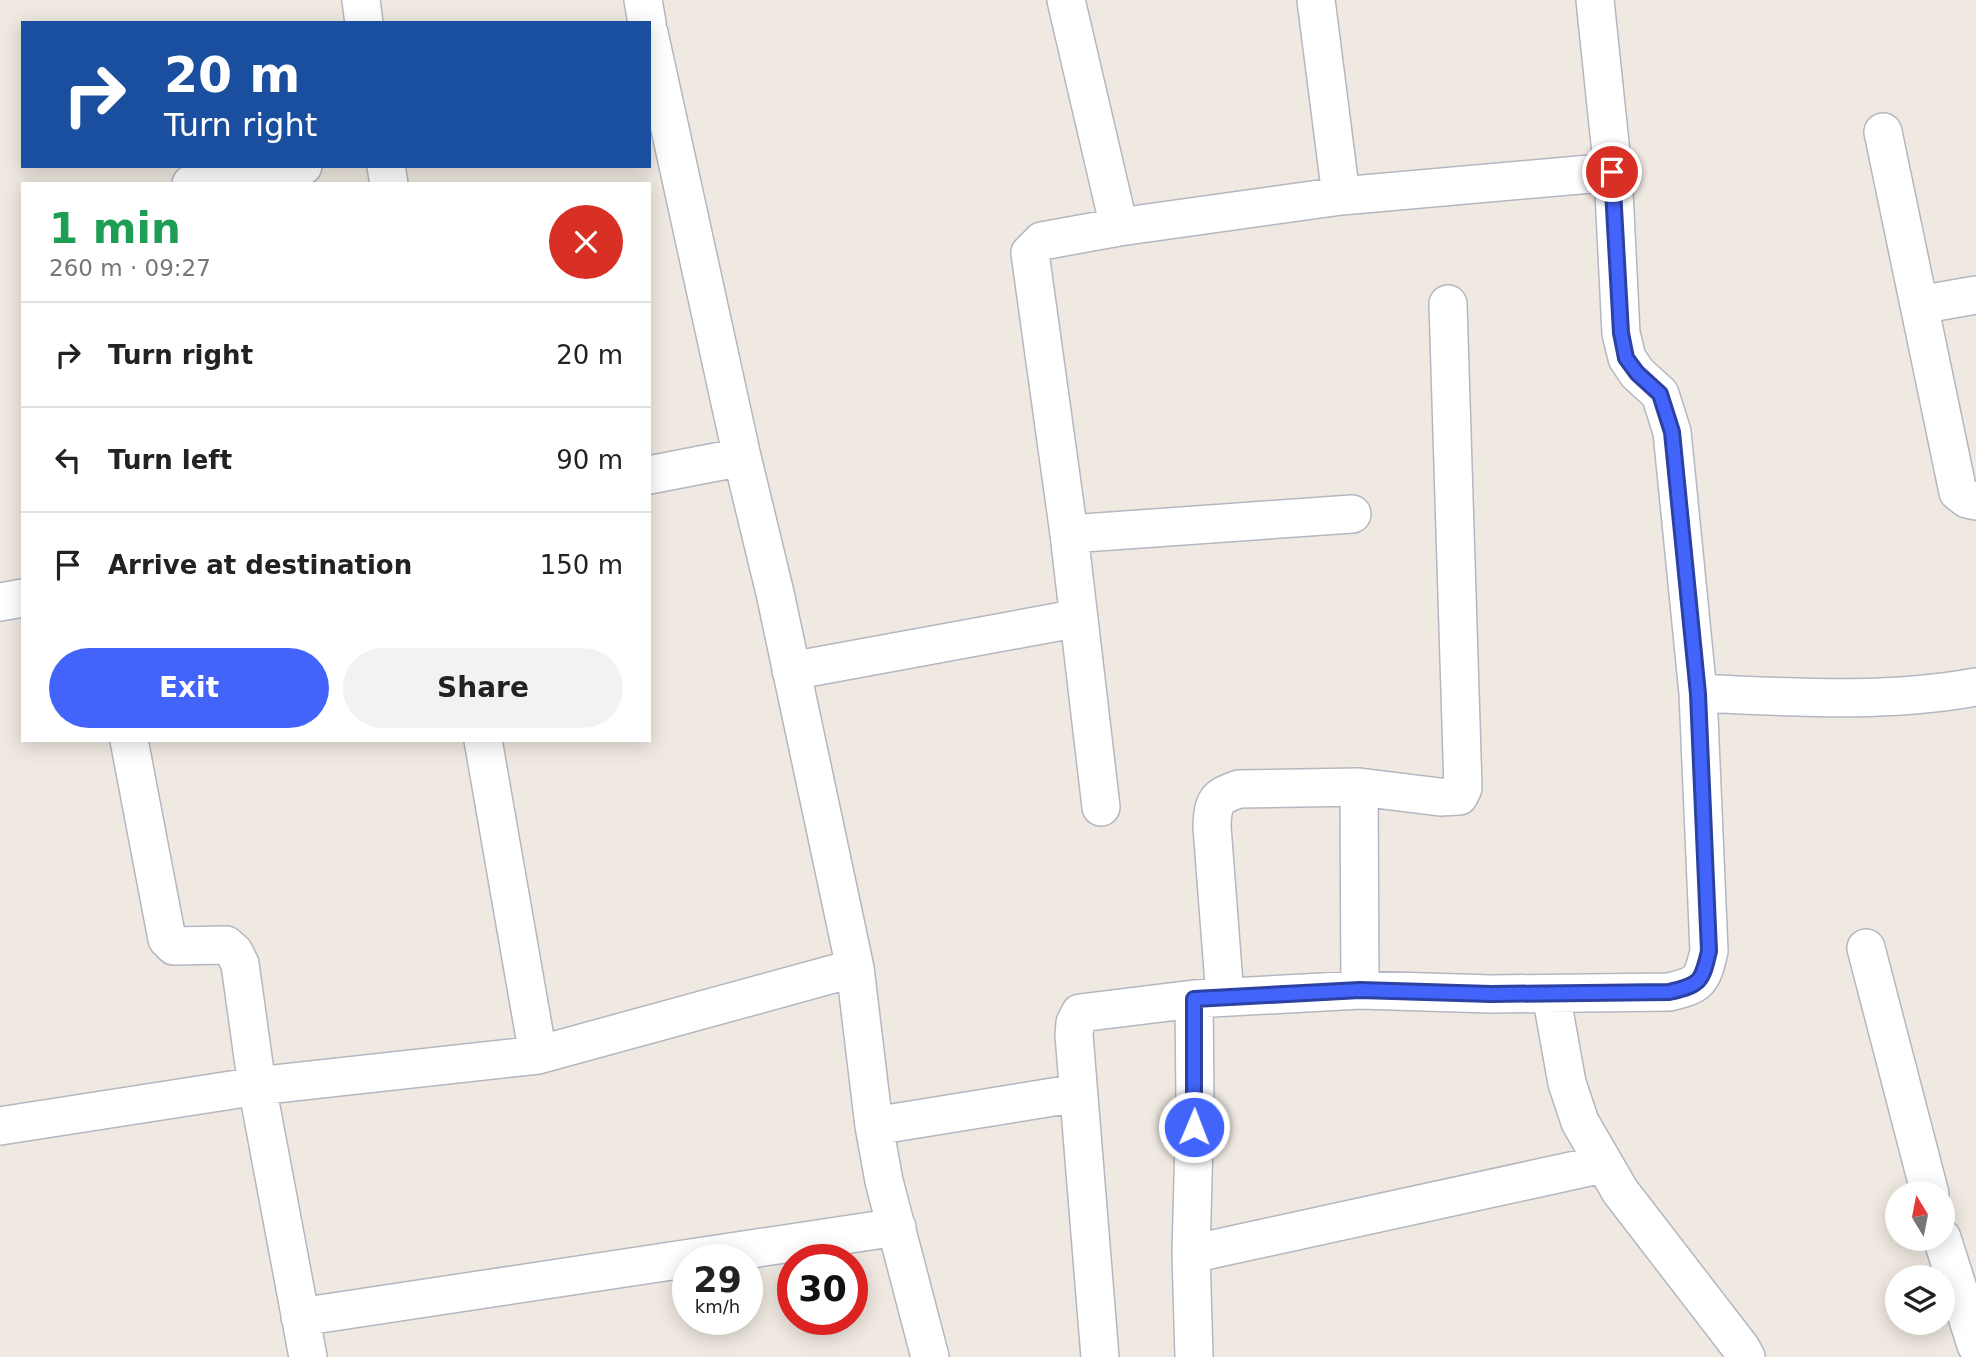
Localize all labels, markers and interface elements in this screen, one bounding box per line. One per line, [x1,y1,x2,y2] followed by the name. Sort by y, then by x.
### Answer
[164,47,300,104] text: 20 m
[49,49,140,140] icon: right
[164,106,317,144] text: Turn right
[1582,142,1642,202] pin
[1593,153,1631,191] icon: arrive
[49,204,181,253] text: 1 min
[549,205,623,279] button: close
[49,255,211,281] text: 260 m · 09:27
[49,336,87,374] icon: right
[108,340,253,370] text: Turn right
[556,340,623,370] text: 20 m
[49,441,87,479] icon: left
[108,445,232,475] text: Turn left
[556,445,623,475] text: 90 m
[49,546,87,584] icon: arrive
[108,550,412,580] text: Arrive at destination
[540,550,623,580] text: 150 m
[49,648,329,728] button: Exit
[343,648,623,728] button: Share
[1157,1090,1231,1164] position arrow
[1885,1181,1955,1251] north arrow
[1885,1181,1955,1335] map controls
[777,1244,868,1335] speed limit sign: 30
[693,1260,742,1300] text: 29
[1885,1265,1955,1335] button: layers
[695,1296,740,1317] text: km/h

